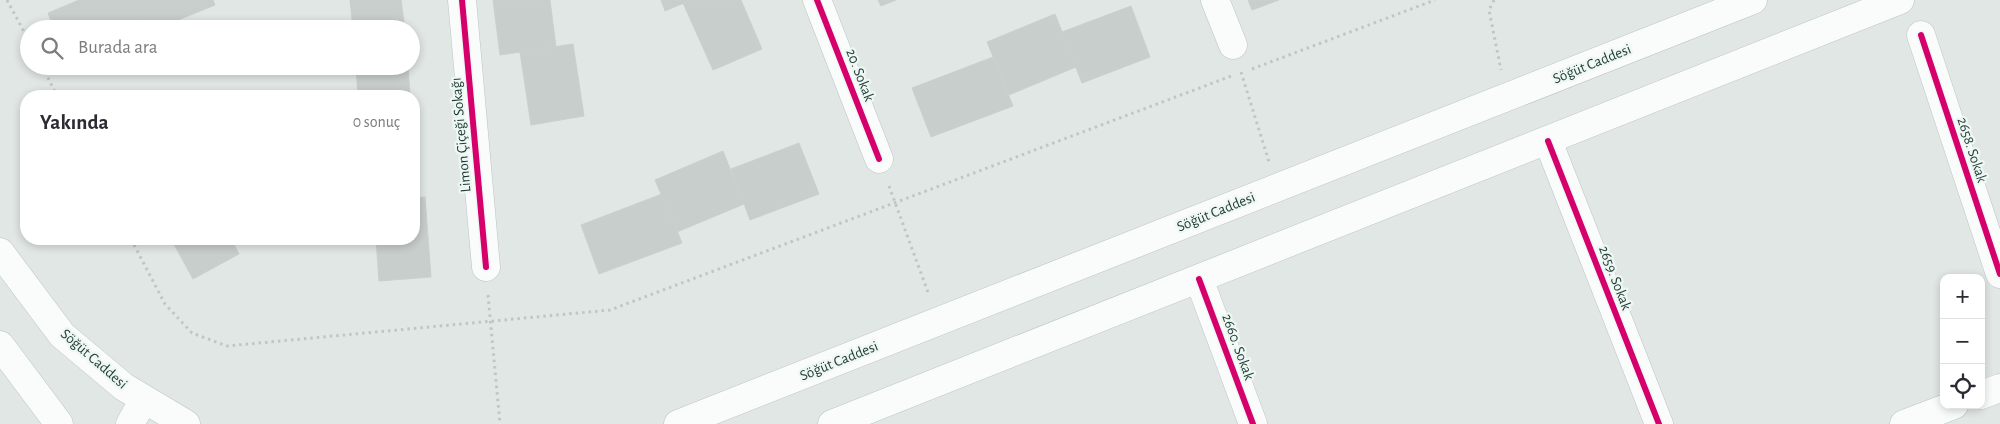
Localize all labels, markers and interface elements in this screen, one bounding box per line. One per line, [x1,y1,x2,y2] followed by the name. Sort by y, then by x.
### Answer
[20,20,420,75] search box
[38,34,66,62] icon: search
[78,38,157,57] text: Burada ara
[1551,42,1633,86] street label: Söğüt Caddesi
[843,47,877,104] street label: 20. Sokak
[449,77,473,193] street label: Limon Çiçeği Sokağı
[40,112,109,133] text: Yakında
[353,114,400,130] text: 0 sonuç
[1954,116,1990,185] street label: 2658. Sokak
[1175,190,1257,234] street label: Söğüt Caddesi
[1596,244,1634,312] street label: 2659. Sokak
[1940,274,1985,409] map controls
[1940,274,1985,319] button: +
[1219,312,1257,382] street label: 2660. Sokak
[1940,319,1985,364] button: −
[58,326,130,392] street label: Söğüt Caddesi
[798,339,880,383] street label: Söğüt Caddesi
[1940,364,1985,409] button: locate

